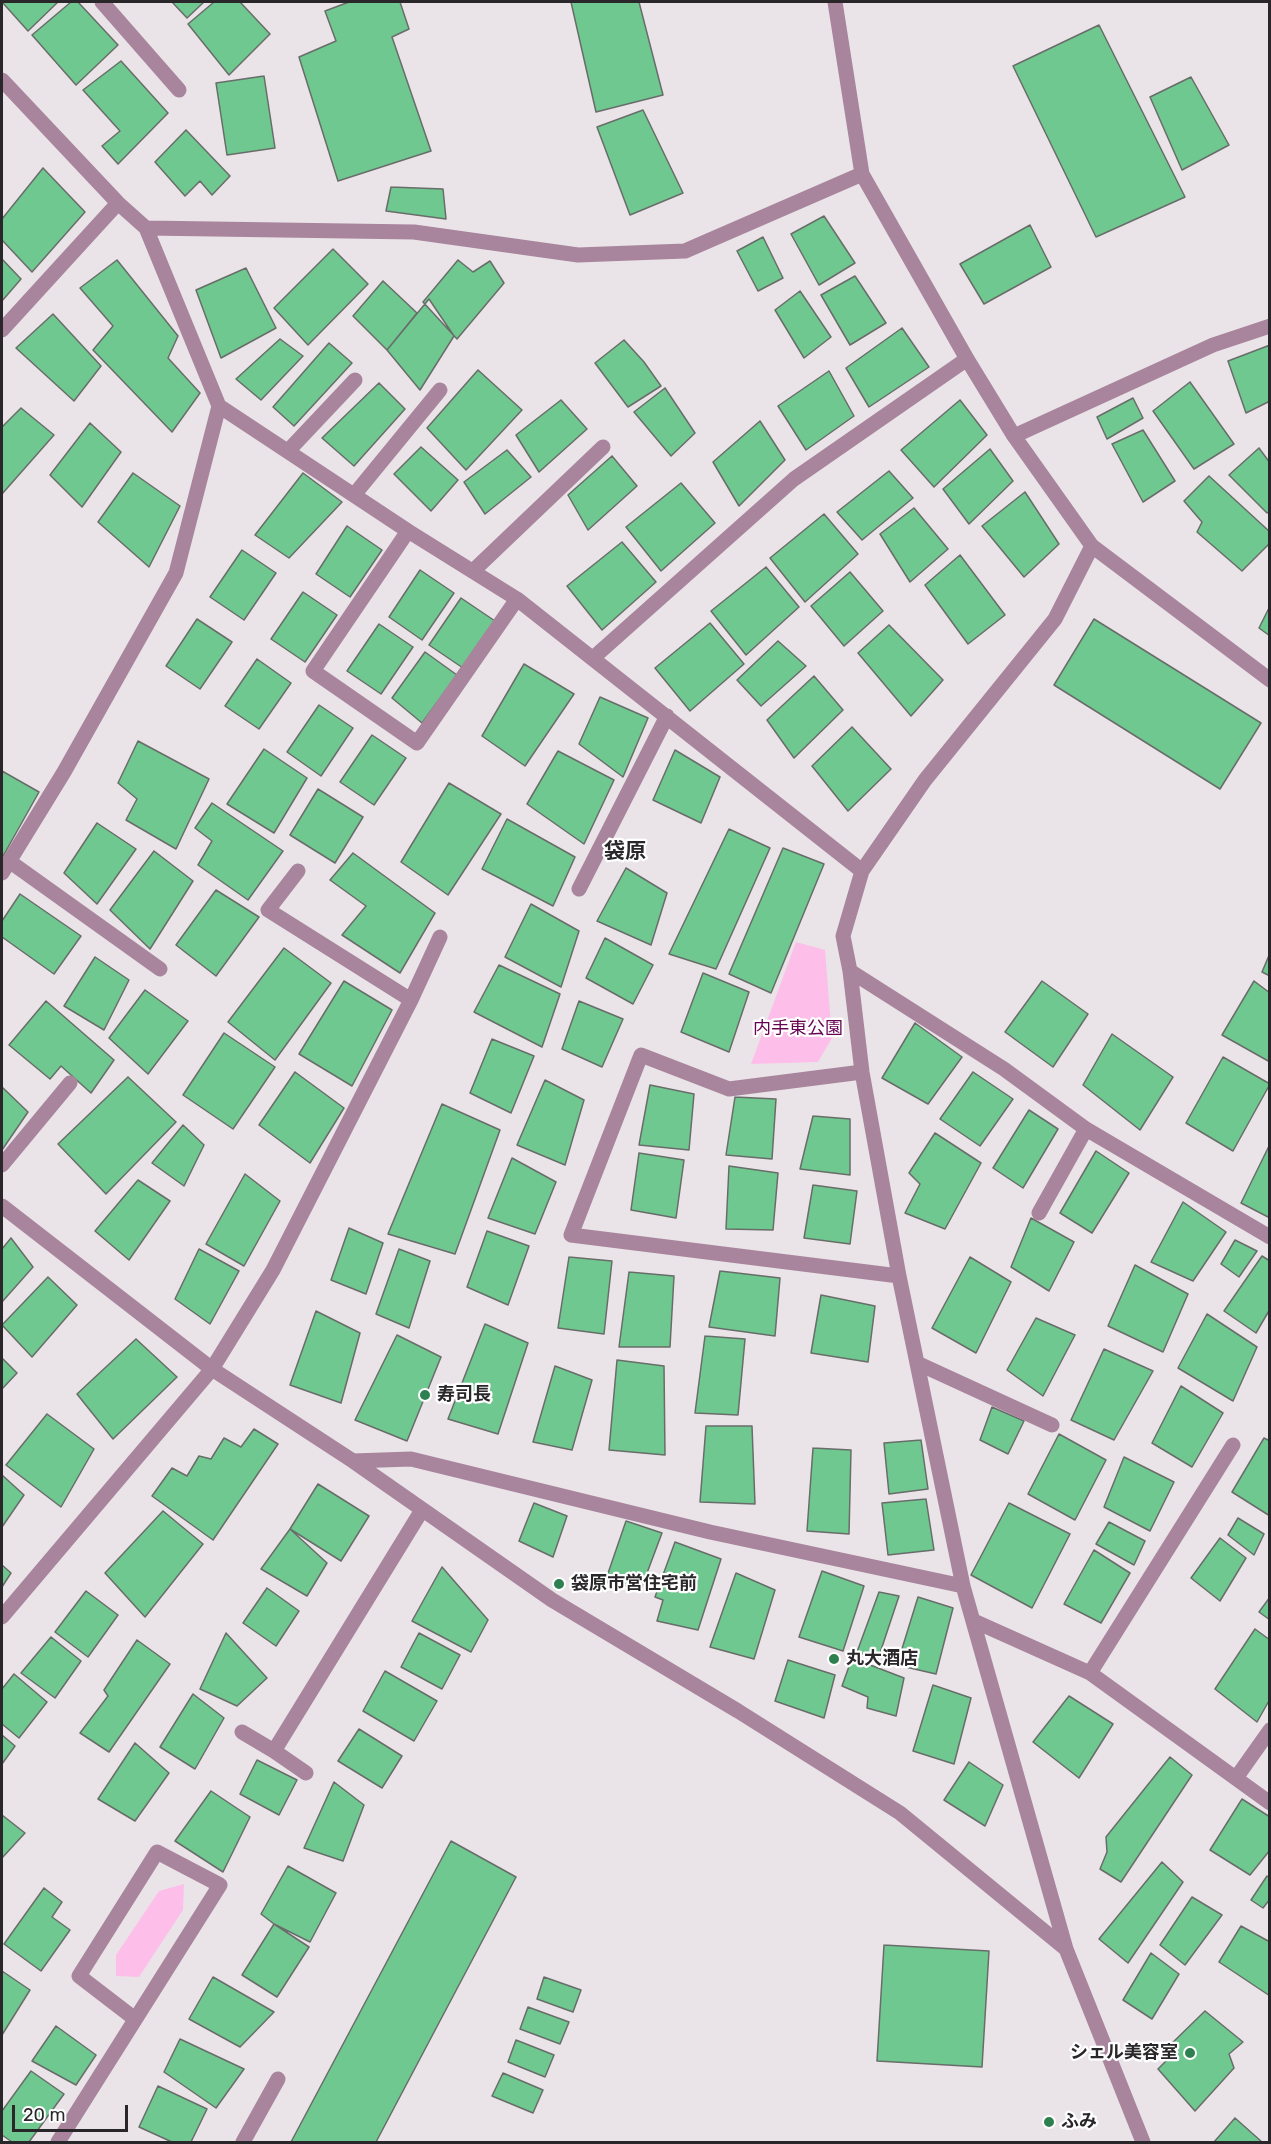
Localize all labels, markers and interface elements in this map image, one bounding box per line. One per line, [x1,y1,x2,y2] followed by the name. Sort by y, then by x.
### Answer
[604,839,646,865] district label: 袋原
[753,1018,843,1040] park label: 内手東公園
[437,1384,491,1406] place label: 寿司長
[418,1388,432,1402] marker: 寿司長
[571,1573,697,1595] place label: 袋原市営住宅前
[552,1577,566,1591] marker: 袋原市営住宅前
[846,1648,918,1670] place label: 丸大酒店
[827,1652,841,1666] marker: 丸大酒店
[1070,2042,1178,2064] place label: シェル美容室
[1183,2046,1197,2060] marker: シェル美容室
[15,2093,130,2131] scale bar
[23,2104,65,2126] text: 20 m
[1061,2111,1097,2133] place label: ふみ
[1042,2115,1056,2129] marker: ふみ

